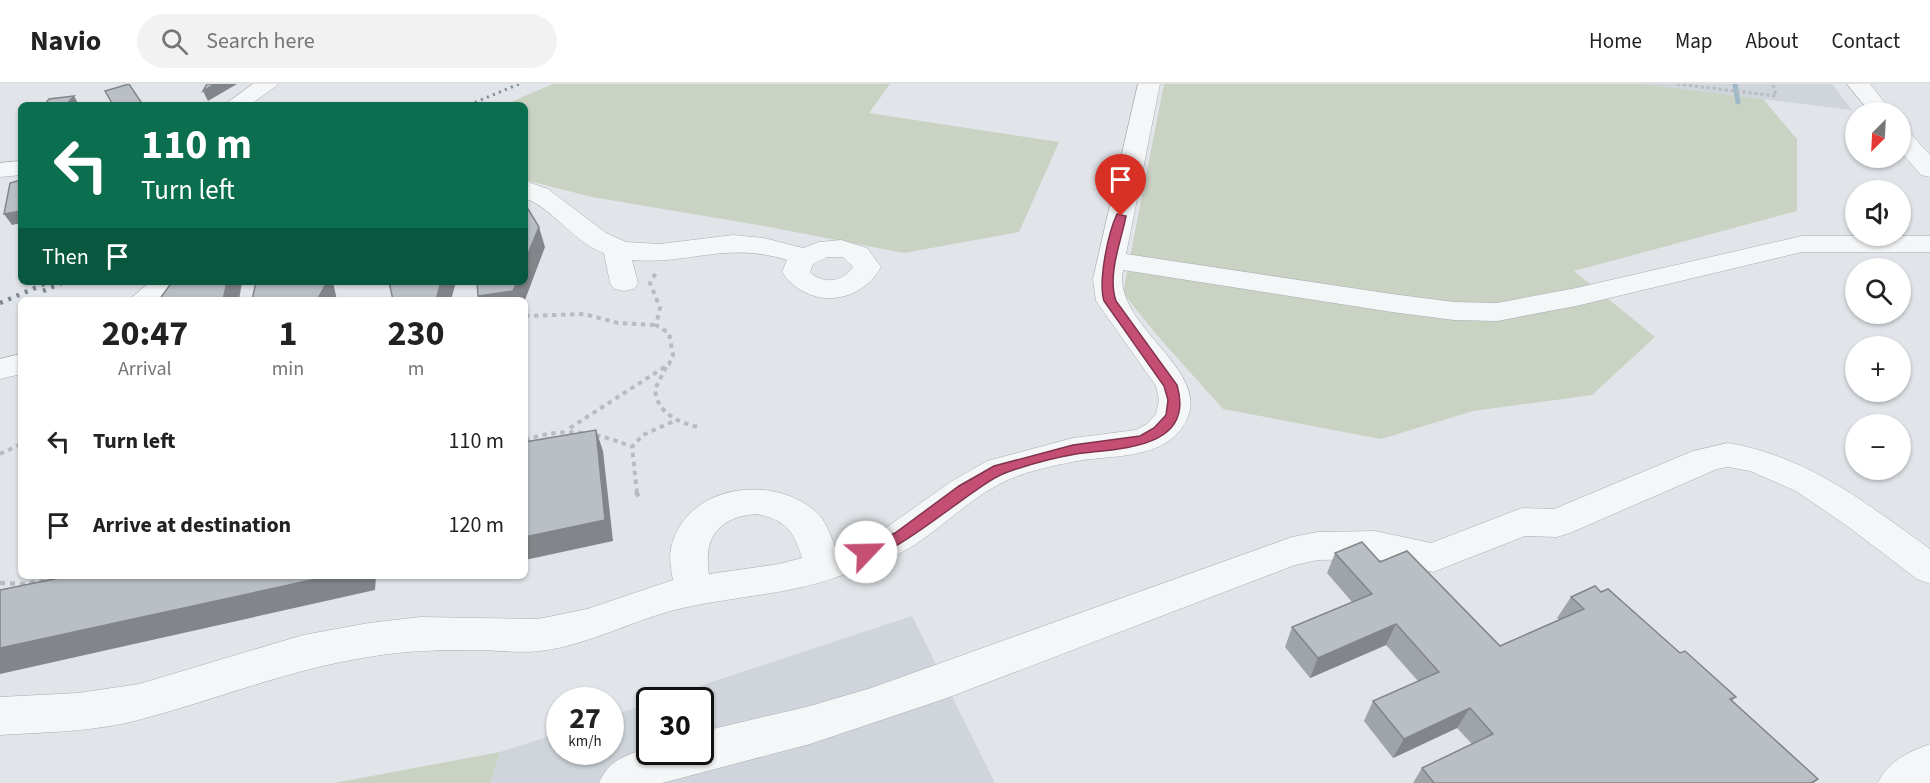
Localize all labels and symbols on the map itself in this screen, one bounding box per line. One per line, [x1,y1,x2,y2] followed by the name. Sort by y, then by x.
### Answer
[1845,102,1911,168] north arrow
[1095,154,1146,216] pin
[834,520,898,584] position arrow
[636,687,714,765] speed limit sign: 30

